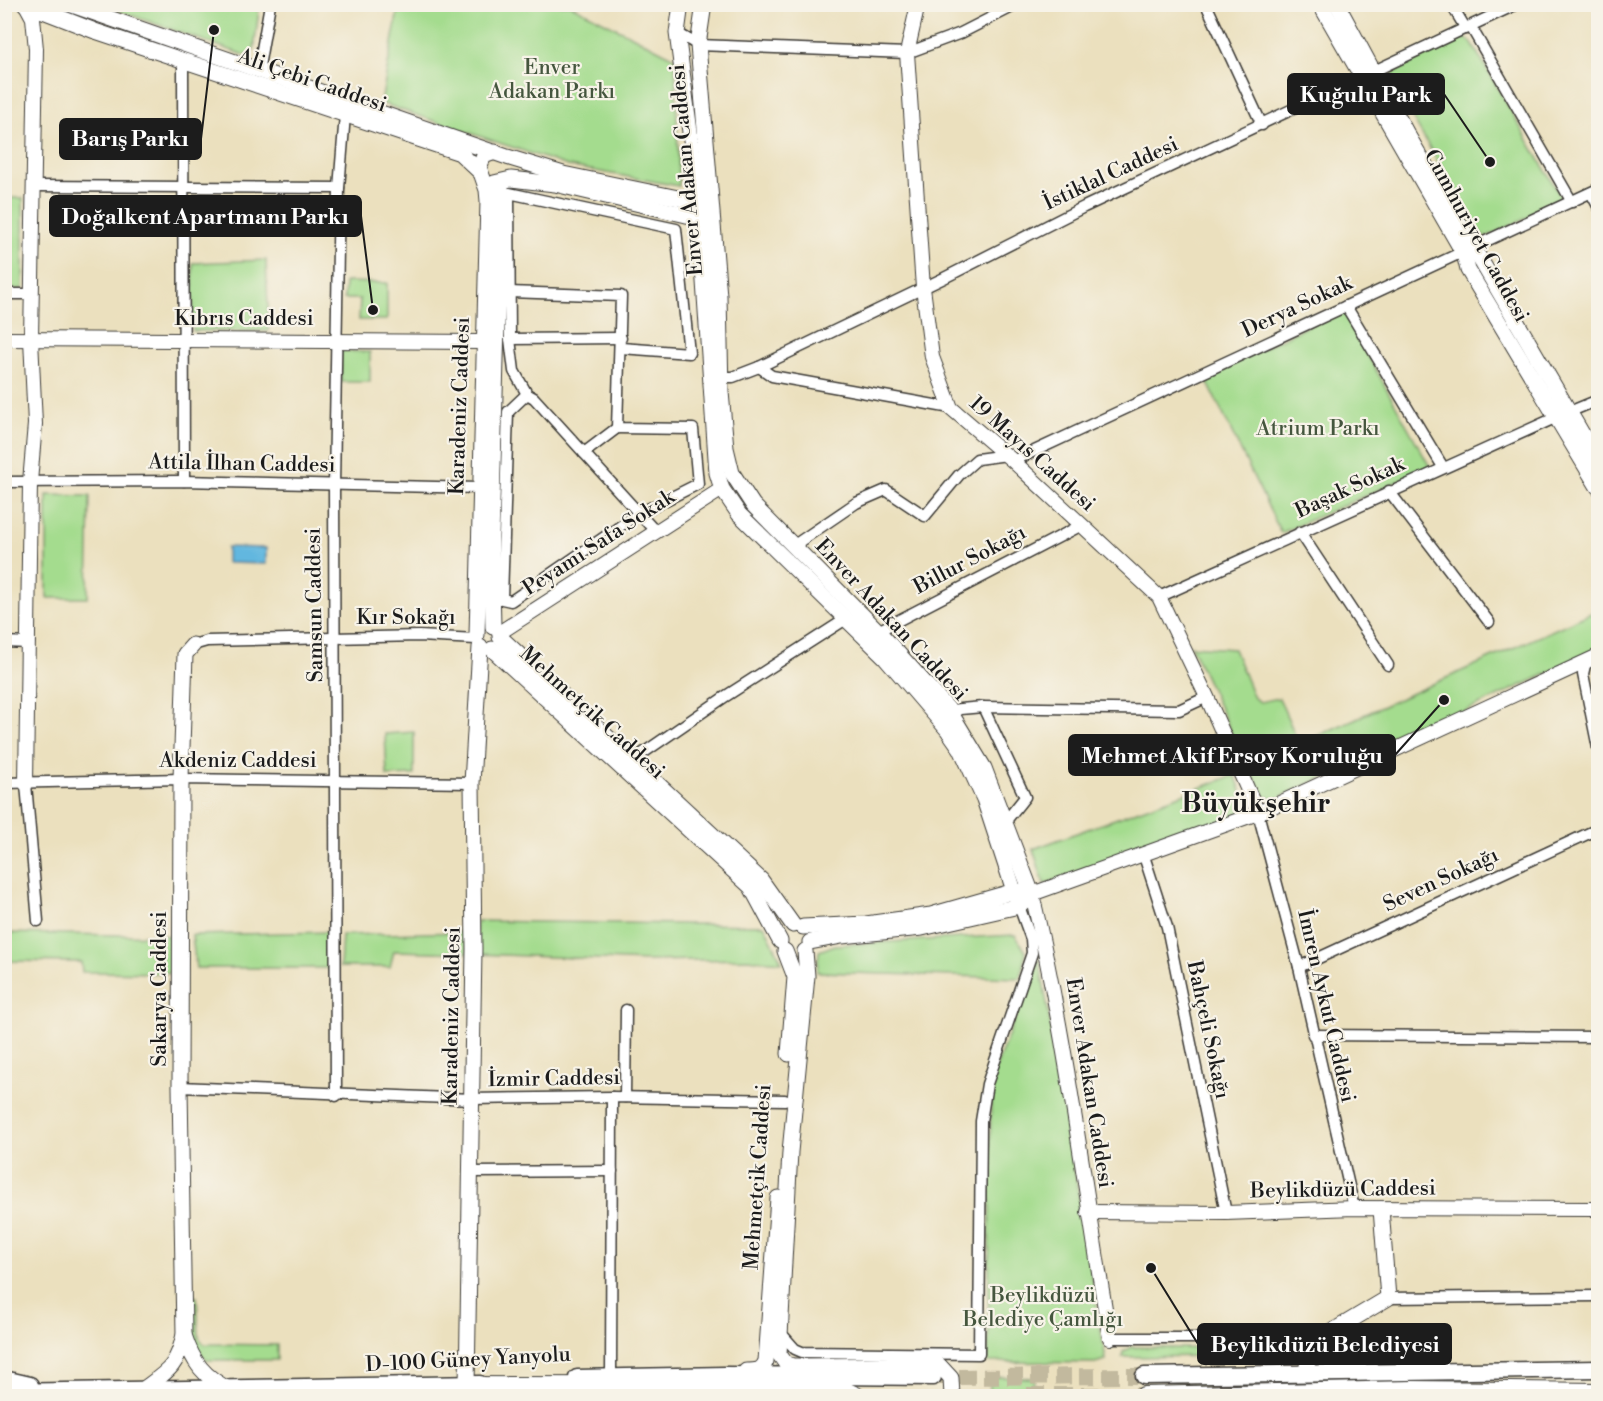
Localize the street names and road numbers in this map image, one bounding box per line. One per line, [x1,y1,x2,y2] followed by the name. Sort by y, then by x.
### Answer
[233,43,390,119] street label: Ali Çebi Caddesi
[665,63,709,277] street label: Enver Adakan Caddesi
[1039,130,1183,217] street label: İstiklal Caddesi
[1418,145,1534,327] street label: Cumhuriyet Caddesi
[1238,270,1357,344] street label: Derya Sokak
[174,306,314,332] street label: Kıbrıs Caddesi
[444,316,476,496] street label: Karadeniz Caddesi
[964,391,1100,517] street label: 19 Mayıs Caddesi
[147,447,336,479] street label: Attila İlhan Caddesi
[1290,451,1410,525] street label: Başak Sokak
[518,484,681,602] street label: Peyami Safa Sokak
[909,520,1031,601] street label: Billur Sokağı
[301,527,329,683] street label: Samsun Caddesi
[809,533,973,707] street label: Enver Adakan Caddesi
[356,605,456,631] street label: Kır Sokağı
[514,641,670,785] street label: Mehmetçik Caddesi
[158,748,317,774] street label: Akdeniz Caddesi
[1379,842,1503,918] street label: Seven Sokağı
[1291,907,1363,1105] street label: İmren Aykut Caddesi
[147,911,173,1067] street label: Sakarya Caddesi
[437,927,467,1105] street label: Karadeniz Caddesi
[1180,958,1235,1101] street label: Bahçeli Sokağı
[1060,976,1118,1190] street label: Enver Adakan Caddesi
[488,1063,620,1093] street label: İzmir Caddesi
[739,1083,777,1271] street label: Mehmetçik Caddesi
[1249,1175,1436,1205] street label: Beylikdüzü Caddesi
[365,1342,571,1378] street label: D-100 Güney Yanyolu

